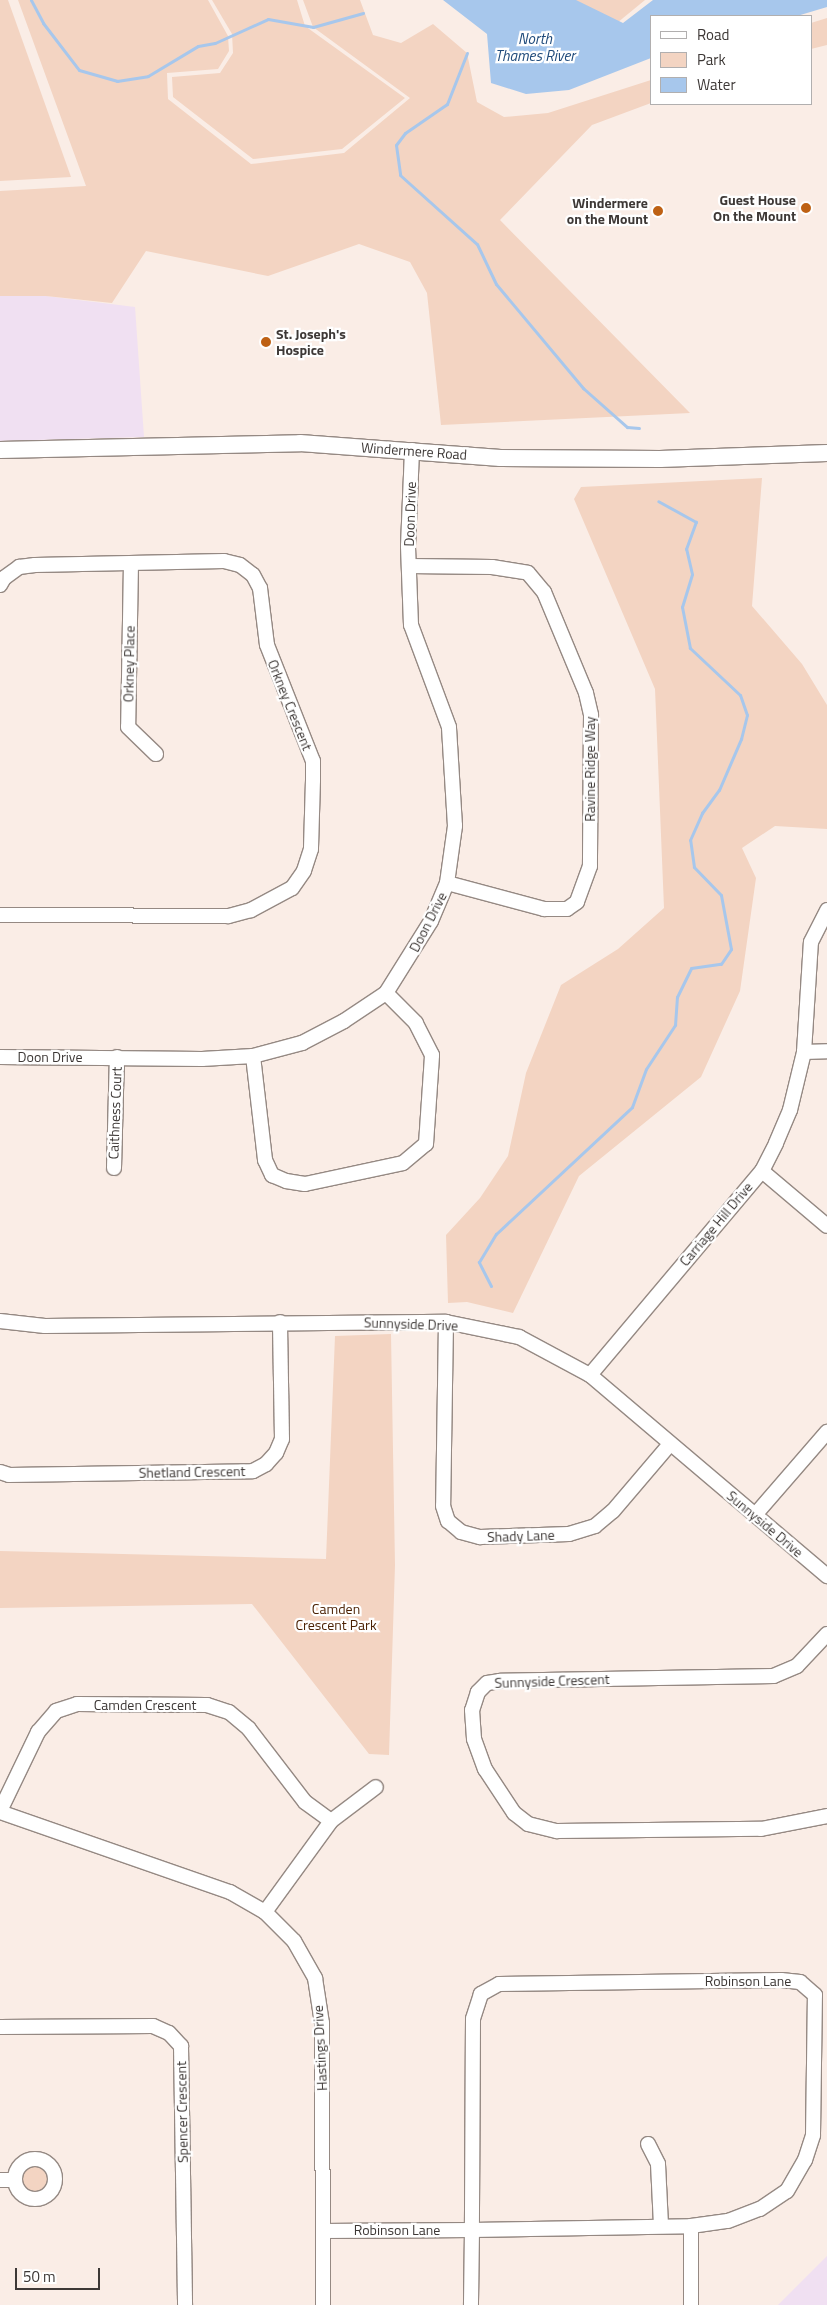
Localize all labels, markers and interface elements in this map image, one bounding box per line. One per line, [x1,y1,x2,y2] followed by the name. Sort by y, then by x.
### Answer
[650,15,812,105] legend
[697,23,729,46] text: Road
[495,29,575,64] water label: North Thames River
[697,48,726,71] text: Park
[697,73,736,96] text: Water
[713,192,796,224] place label: Guest House On the Mount
[567,195,648,228] place label: Windermere on the Mount
[800,202,812,214] marker: Guest House On the Mount
[652,205,664,217] marker: Windermere on the Mount
[276,326,346,358] place label: St. Joseph's Hospice
[260,336,272,348] marker: St. Joseph's Hospice
[360,439,468,463] street label: Windermere Road
[400,481,420,547] street label: Doon Drive
[120,625,138,703] street label: Orkney Place
[264,657,316,753] street label: Orkney Crescent
[582,716,598,822] street label: Ravine Ridge Way
[406,889,450,955] street label: Doon Drive
[17,1049,83,1065] street label: Doon Drive
[105,1066,125,1160] street label: Caithness Court
[676,1179,756,1269] street label: Carriage Hill Drive
[364,1314,458,1334] street label: Sunnyside Drive
[139,1463,245,1481] street label: Shetland Crescent
[723,1487,807,1561] street label: Sunnyside Drive
[487,1526,555,1546] street label: Shady Lane
[295,1601,377,1634] park label: Camden Crescent Park
[494,1671,610,1691] street label: Sunnyside Crescent
[94,1697,196,1713] street label: Camden Crescent
[705,1973,791,1989] street label: Robinson Lane
[309,2005,331,2091] street label: Hastings Drive
[173,2061,191,2163] street label: Spencer Crescent
[354,2222,440,2238] street label: Robinson Lane
[18,2258,102,2290] scale bar
[23,2265,56,2288] text: 50 m

